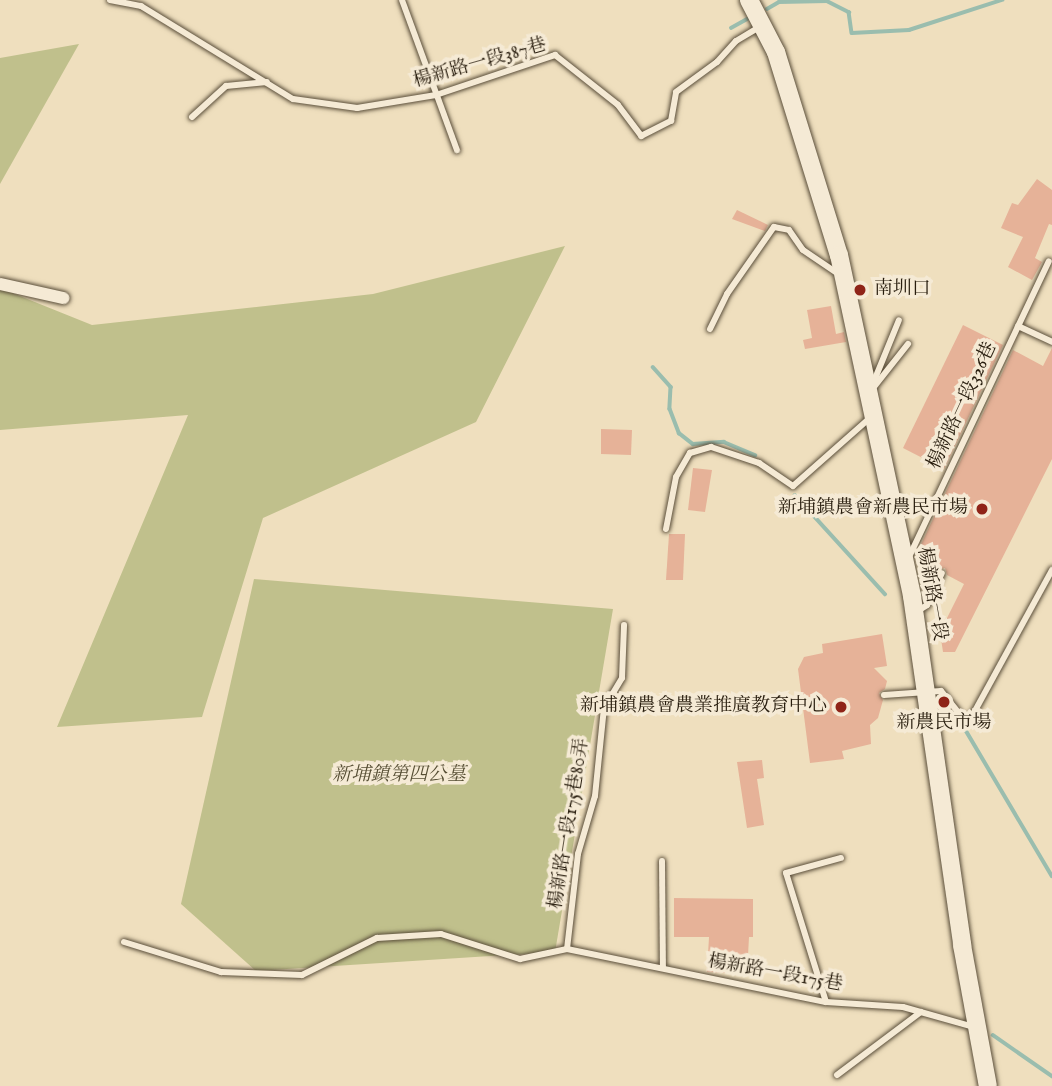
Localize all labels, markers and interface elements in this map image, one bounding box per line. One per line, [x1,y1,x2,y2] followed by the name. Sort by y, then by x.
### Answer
[411,34,549,94] street label: 楊新路一段387巷
[874,279,931,301] place label: 南圳口
[852,282,868,298] marker: 南圳口
[924,339,1002,473] street label: 楊新路一段326巷
[778,498,968,520] place label: 新埔鎮農會新農民市場
[974,501,990,517] marker: 新埔鎮農會新農民市場
[912,545,950,643] street label: 楊新路一段
[936,694,952,710] marker: 新農民市場
[580,696,827,718] place label: 新埔鎮農會農業推廣教育中心
[833,699,849,715] marker: 新埔鎮農會農業推廣教育中心
[897,713,991,735] place label: 新農民市場
[545,737,595,911] street label: 楊新路一段175巷80弄
[333,765,465,787] park label: 新埔鎮第四公墓
[706,951,844,997] street label: 楊新路一段175巷

